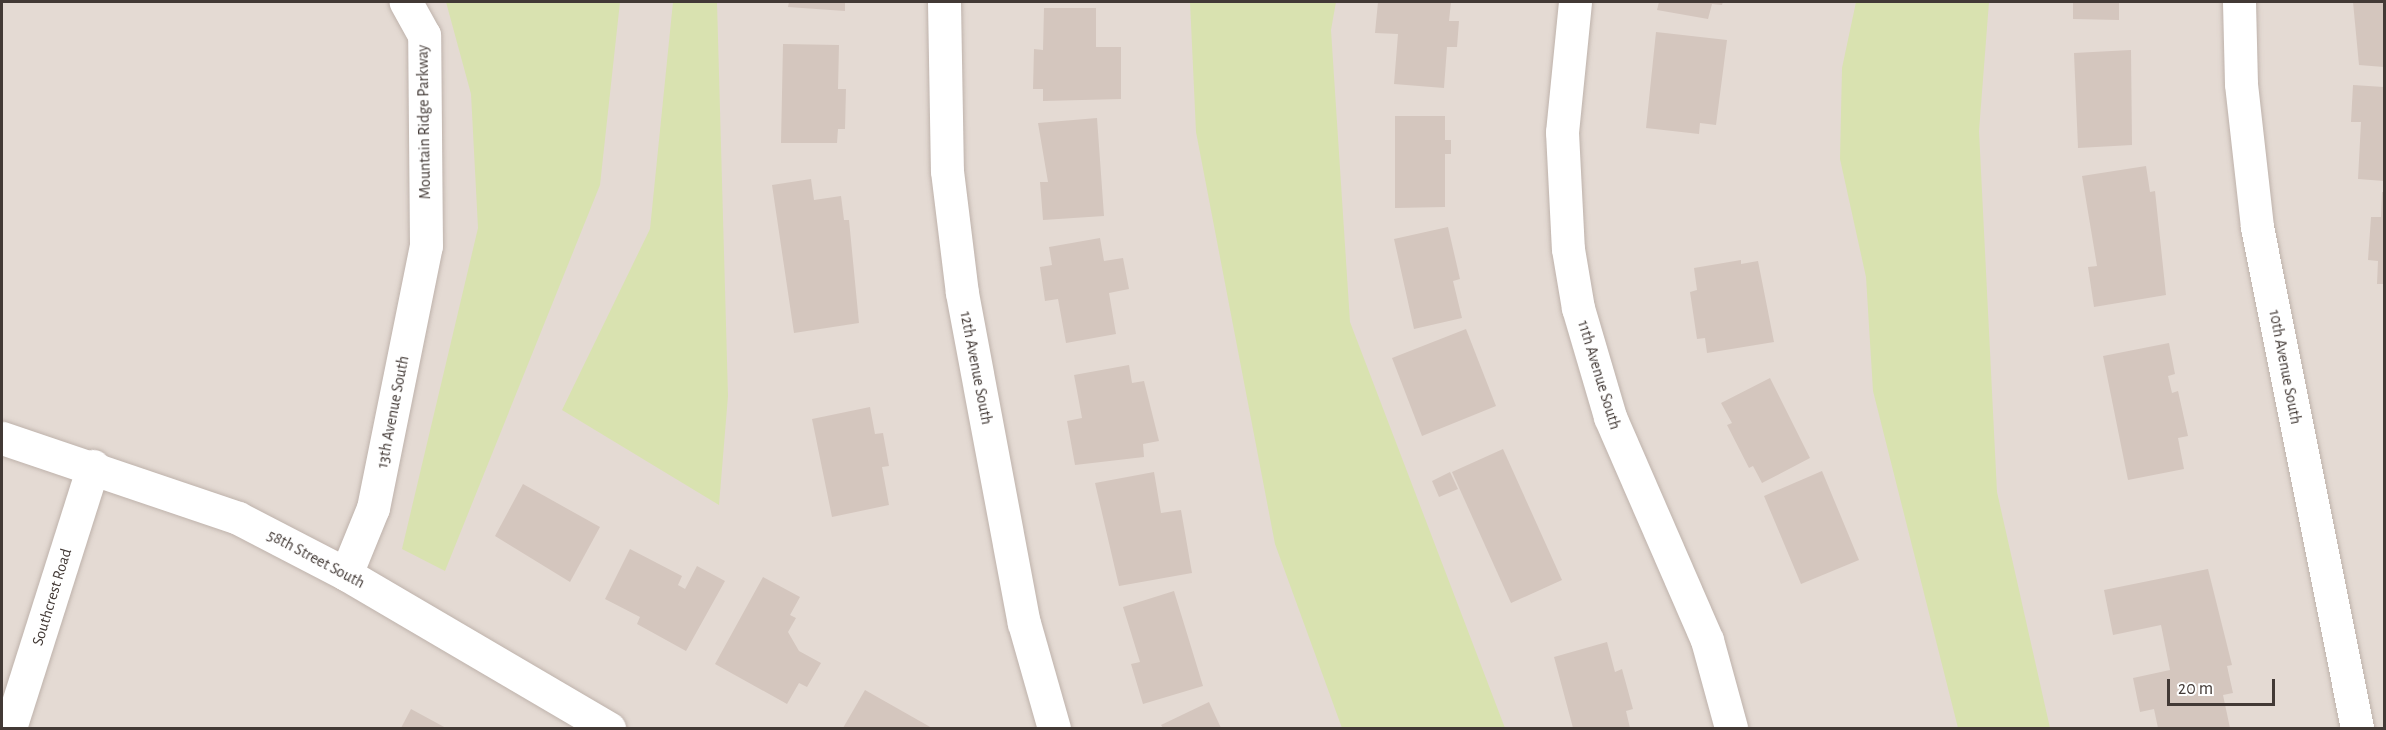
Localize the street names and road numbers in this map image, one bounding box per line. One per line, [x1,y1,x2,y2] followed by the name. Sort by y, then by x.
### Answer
[413,45,435,199] street label: Mountain Ridge Parkway
[2265,308,2305,426] street label: 10th Avenue South
[956,310,996,426] street label: 12th Avenue South
[1573,318,1625,432] street label: 11th Avenue South
[373,354,413,470] street label: 13th Avenue South
[264,525,368,593] street label: 58th Street South
[28,546,76,648] street label: Southcrest Road

